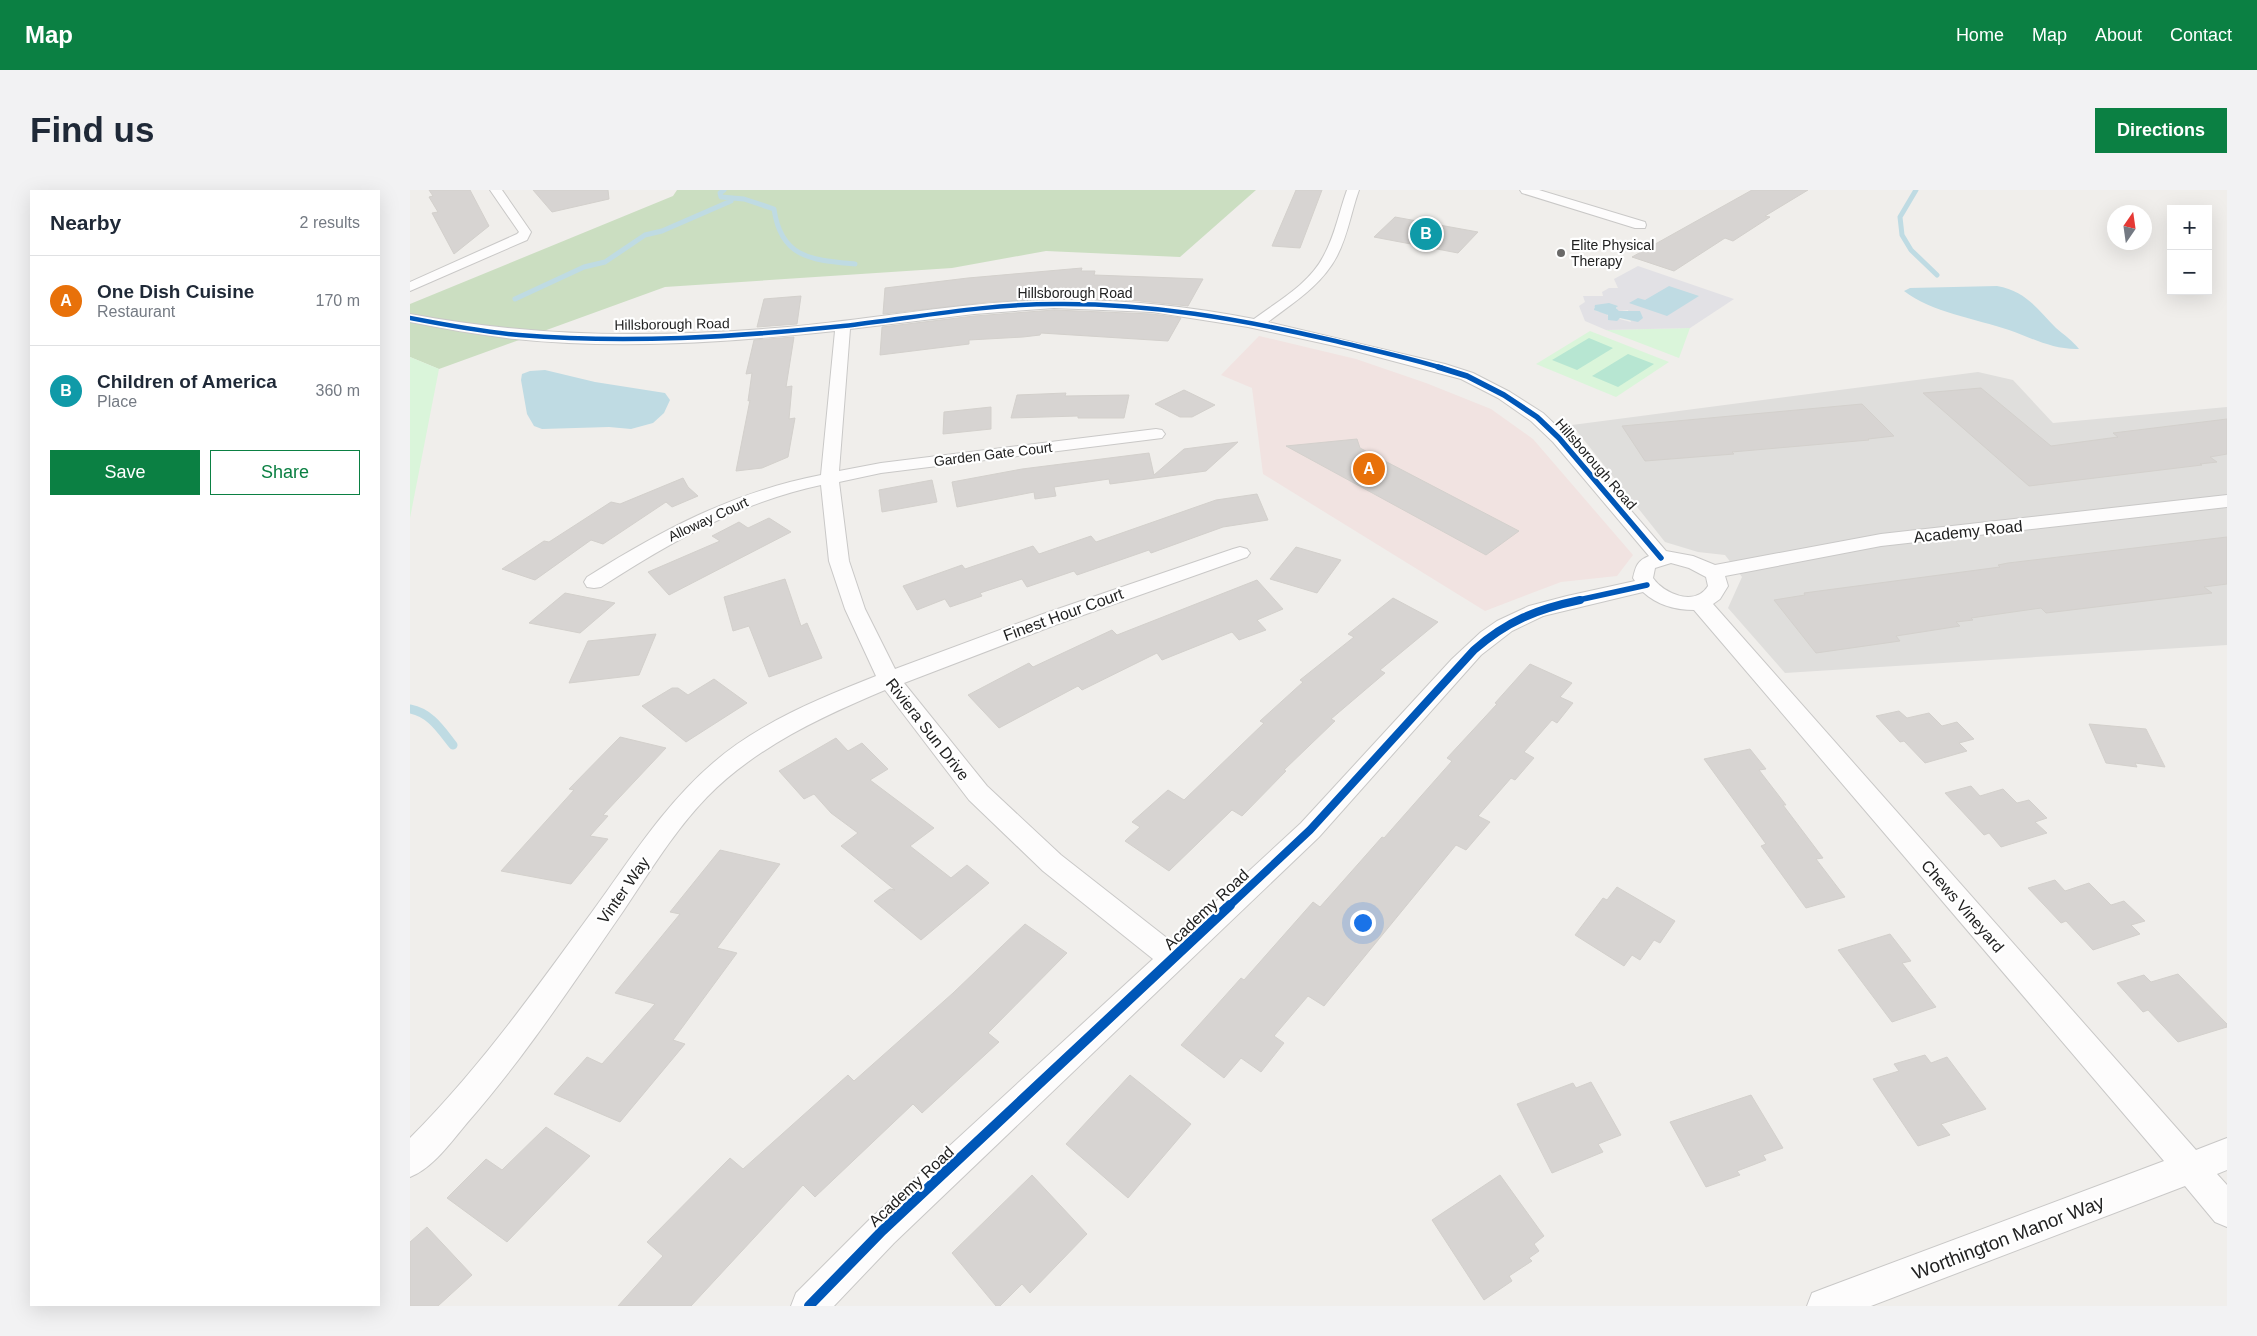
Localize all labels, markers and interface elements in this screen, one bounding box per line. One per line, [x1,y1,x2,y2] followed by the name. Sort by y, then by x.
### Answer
[25,21,73,48] text: Map
[1956,25,2004,45] text: Home
[2032,25,2067,45] text: Map
[2095,25,2142,45] text: About
[2170,25,2232,45] text: Contact
[2095,108,2227,153] button: Directions
[30,110,154,149] text: Find us
[2107,205,2152,250] north arrow
[2167,205,2212,295] map controls
[2167,205,2212,250] button: +
[50,211,121,234] text: Nearby
[300,214,360,231] text: 2 results
[1410,215,1442,253] pin: B
[1571,237,1654,269] place label: Elite Physical Therapy
[1555,247,1567,259] marker: Elite Physical Therapy
[2167,250,2212,295] button: −
[97,281,254,302] text: One Dish Cuisine
[1017,285,1133,301] street label: Hillsborough Road
[60,292,72,309] text: A
[316,292,360,309] text: 170 m
[97,303,175,320] text: Restaurant
[614,315,730,333] street label: Hillsborough Road
[97,371,277,392] text: Children of America
[60,382,72,399] text: B
[316,382,360,399] text: 360 m
[97,393,137,410] text: Place
[1552,415,1640,513] street label: Hillsborough Road
[933,439,1053,469] street label: Garden Gate Court
[50,450,200,495] button: Save
[210,450,360,495] button: Share
[1353,450,1385,488] pin: A
[665,493,751,545] street label: Alloway Court
[1913,517,2023,546] street label: Academy Road
[1001,585,1126,644] street label: Finest Hour Court
[883,675,973,784] street label: Riviera Sun Drive
[594,854,653,927] street label: Vinter Way
[1918,857,2007,956] street label: Chews Vineyard
[1161,866,1252,953] street label: Academy Road
[1350,910,1376,936] your location
[866,1143,957,1230] street label: Academy Road
[1909,1191,2108,1284] street label: Worthington Manor Way

